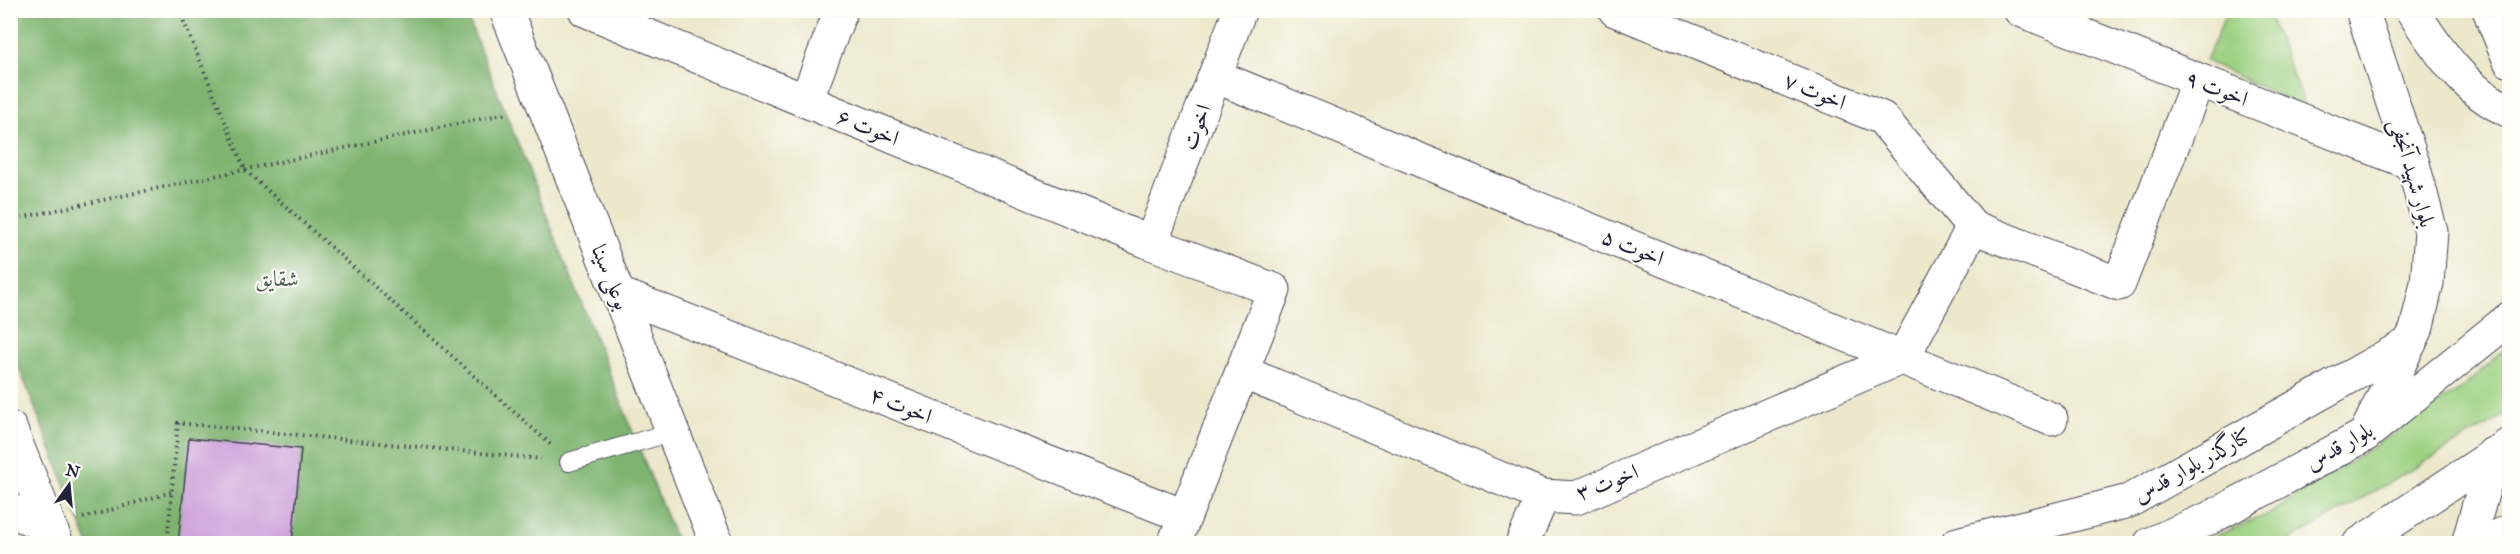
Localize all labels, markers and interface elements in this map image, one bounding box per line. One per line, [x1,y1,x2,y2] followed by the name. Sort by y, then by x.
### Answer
[2182,64,2252,112] street label: اخوت ۹
[1780,66,1850,116] street label: اخوت ۷
[1175,100,1217,154] street label: اخوت
[833,102,903,152] street label: اخوت ۶
[2382,115,2441,231] street label: بلوار شهید آنجفی
[1598,222,1668,272] street label: اخوت ۵
[583,240,636,315] street label: بوعلی سینا
[255,265,299,292] park label: شقایق
[866,380,936,430] street label: اخوت ۴
[2300,416,2378,476] street label: بلوار قدس
[2127,420,2256,509] street label: کنارگذر بلوار قدس
[39,455,99,515] north arrow
[1572,458,1642,506] street label: اخوت ۳
[64,460,82,482] text: N

